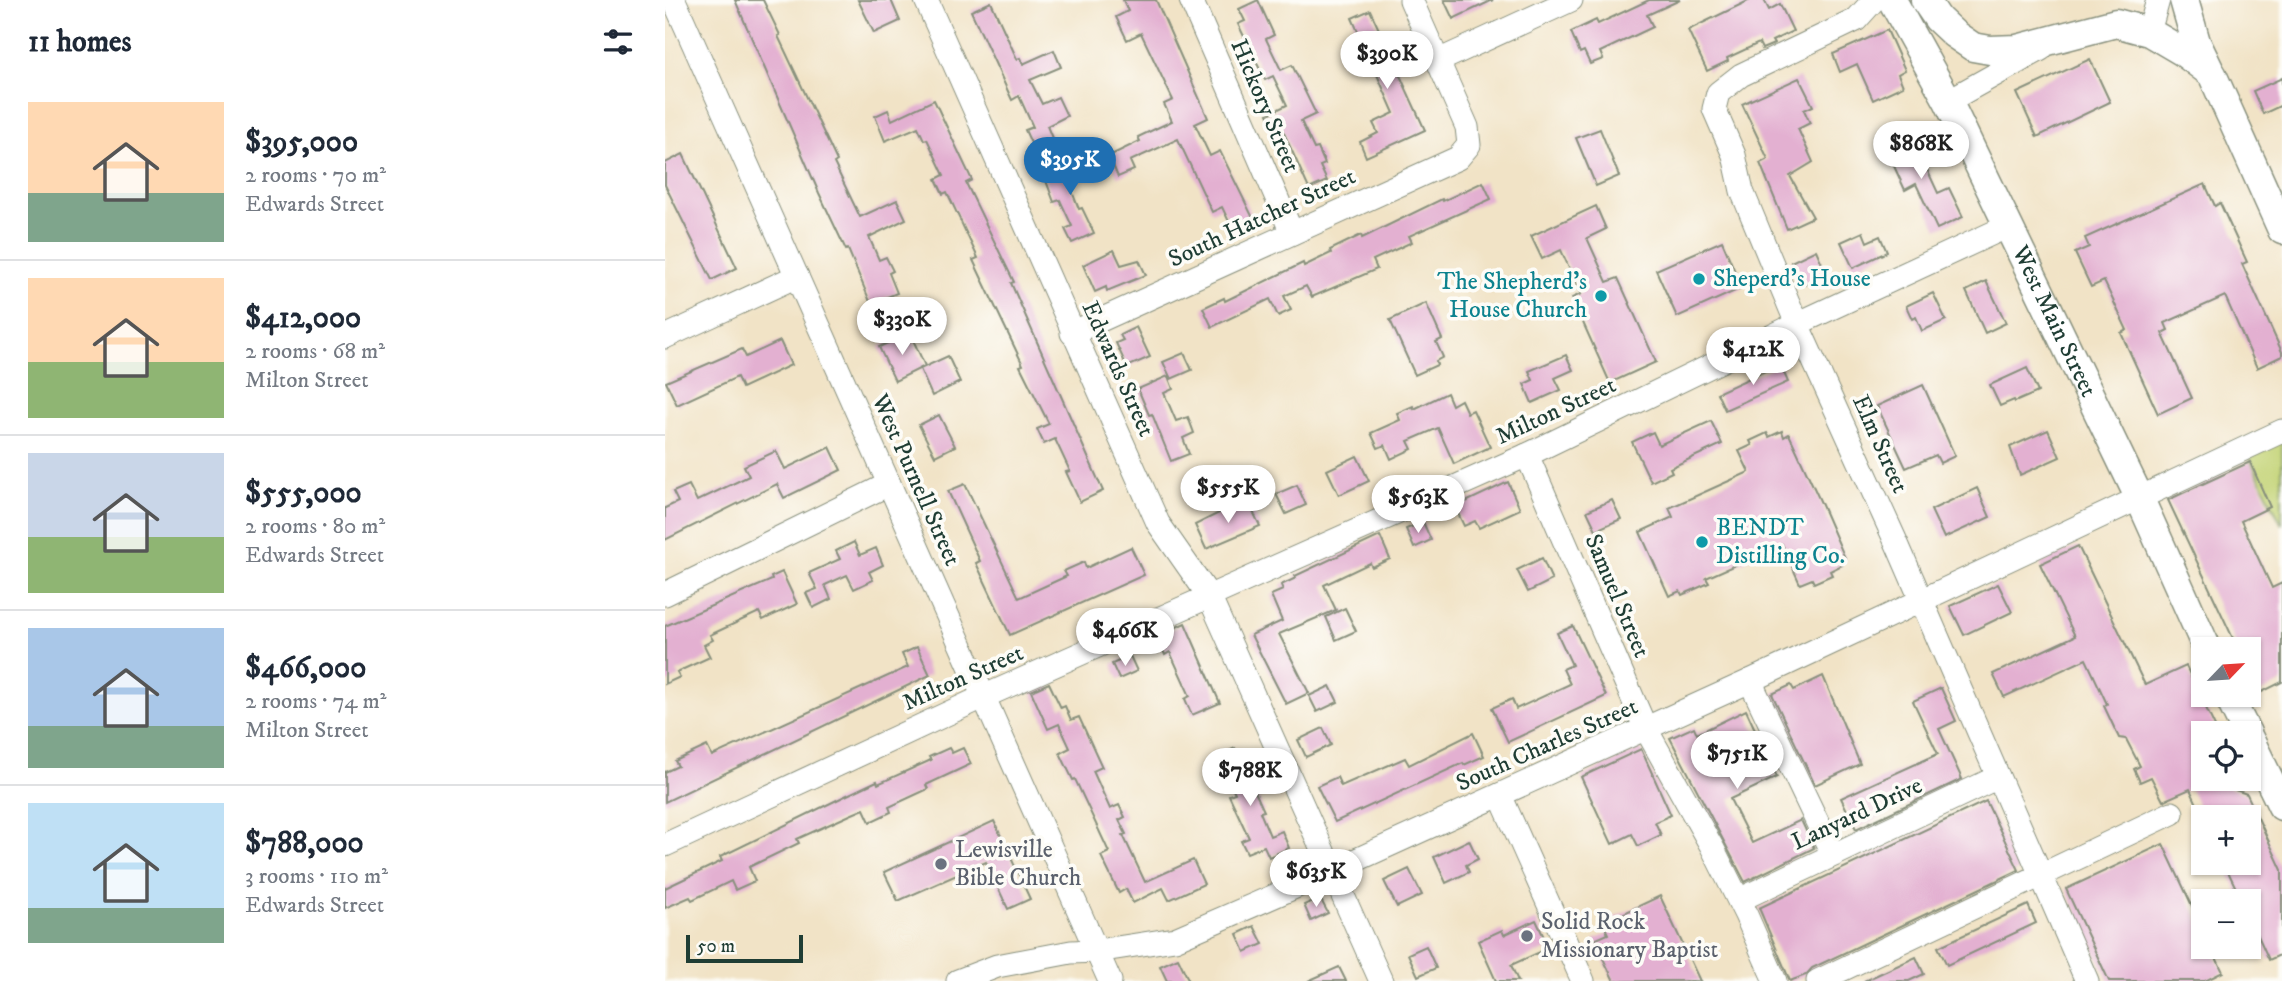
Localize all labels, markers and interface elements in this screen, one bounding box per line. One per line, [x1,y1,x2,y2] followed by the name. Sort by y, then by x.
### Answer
[599,23,637,61] icon: filters
[28,24,132,61] text: 11 homes
[1338,32,1436,91] pin: $390K
[1223,35,1307,178] street label: Hickory Street
[1356,39,1418,68] text: $390K
[1872,122,1970,181] pin: $868K
[245,124,358,161] text: $395,000
[1889,129,1953,158] text: $868K
[84,130,168,214] icon: home
[1021,138,1119,197] pin: $395K
[1040,145,1100,174] text: $395K
[245,161,386,190] text: 2 rooms · 70 m²
[1164,161,1361,274] street label: South Hatcher Street
[245,190,384,219] text: Edwards Street
[2005,240,2104,402] street label: West Main Street
[1713,264,1871,294] place label: Sheperd's House
[1437,267,1587,325] place label: The Shepherd's House Church
[1691,271,1707,287] marker: Sheperd's House
[1593,288,1609,304] marker: The Shepherd's House Church
[1075,297,1161,442] street label: Edwards Street
[853,298,951,357] pin: $330K
[245,300,361,337] text: $412,000
[873,305,931,334] text: $330K
[84,306,168,390] icon: home
[1704,328,1802,387] pin: $412K
[1722,335,1784,364] text: $412K
[245,337,385,366] text: 2 rooms · 68 m²
[245,366,369,395] text: Milton Street
[1491,370,1621,452] street label: Milton Street
[864,389,967,571] street label: West Purnell Street
[1845,390,1915,498] street label: Elm Street
[1179,466,1277,525] pin: $555K
[1196,473,1260,502] text: $555K
[245,475,362,512] text: $555,000
[1369,476,1467,535] pin: $563K
[84,481,168,565] icon: home
[1388,483,1448,512] text: $563K
[245,512,385,541] text: 2 rooms · 80 m²
[1716,513,1845,571] place label: BENDT Distilling Co.
[1578,530,1657,663] street label: Samuel Street
[1694,534,1710,550] marker: BENDT Distilling Co.
[245,541,384,570] text: Edwards Street
[1076,608,1174,668] pin: $466K
[1092,616,1158,645] text: $466K
[2191,637,2261,707] north arrow
[2191,637,2261,959] map controls
[898,638,1028,718] street label: Milton Street
[245,650,366,687] text: $466,000
[84,656,168,740] icon: home
[245,687,386,716] text: 2 rooms · 74 m²
[1451,691,1643,799] street label: South Charles Street
[245,716,369,745] text: Milton Street
[2191,721,2261,791] button: locate
[1688,732,1786,791] pin: $751K
[1707,739,1767,768] text: $751K
[1201,748,1299,808] pin: $788K
[1218,756,1282,785] text: $788K
[1787,771,1927,857] street label: Lanyard Drive
[2191,805,2261,875] button: +
[245,825,364,862] text: $788,000
[84,831,168,915] icon: home
[955,835,1082,893] place label: Lewisville Bible Church
[1267,850,1365,909] pin: $635K
[933,856,949,872] marker: Lewisville Bible Church
[1286,857,1346,886] text: $635K
[245,862,388,891] text: 3 rooms · 110 m²
[2191,889,2261,959] button: −
[245,891,384,920] text: Edwards Street
[1541,907,1719,965] place label: Solid Rock Missionary Baptist
[1519,928,1535,944] marker: Solid Rock Missionary Baptist
[686,932,803,964] scale bar
[697,935,735,958] text: 50 m

